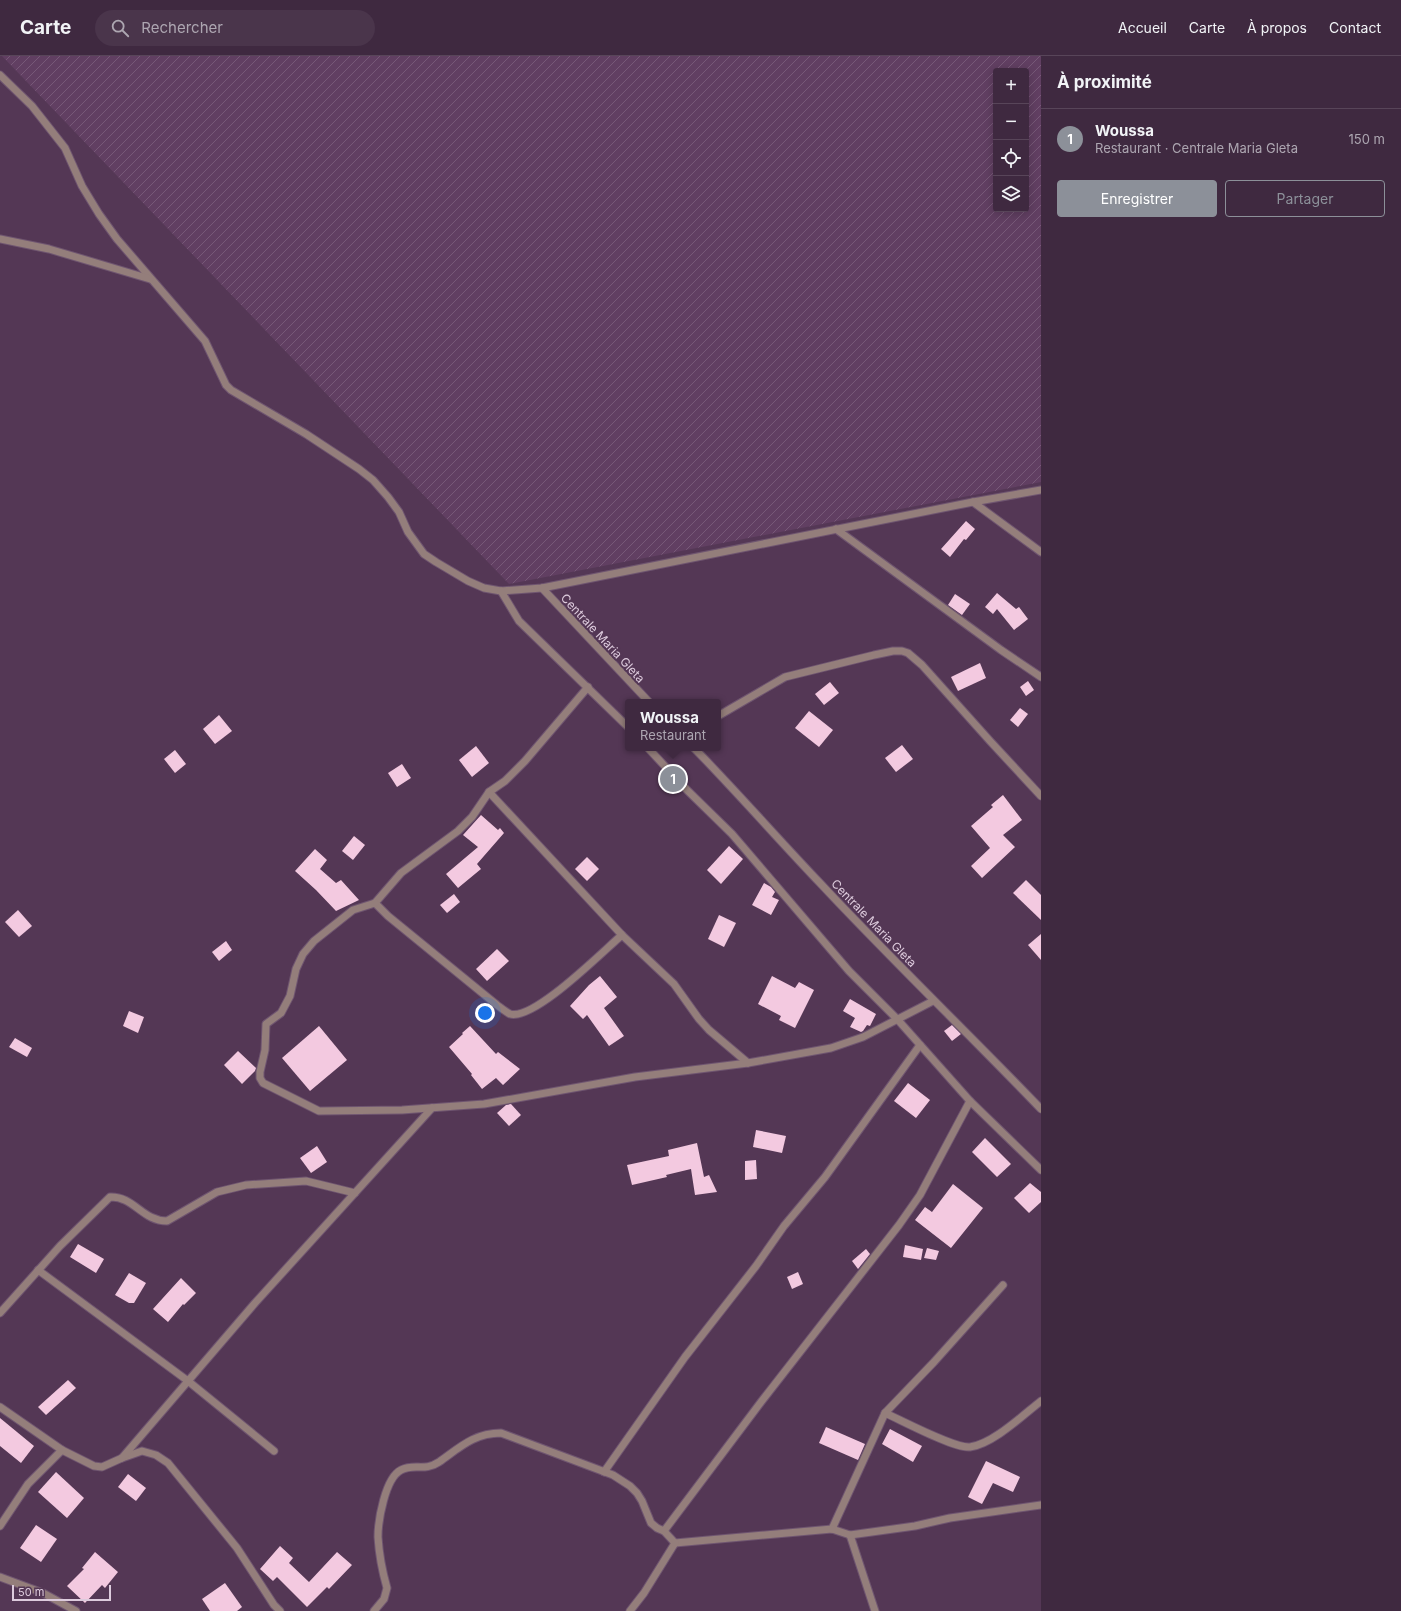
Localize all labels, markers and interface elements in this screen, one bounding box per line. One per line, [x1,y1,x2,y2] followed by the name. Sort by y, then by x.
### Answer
[95,10,375,46] search box
[20,16,71,39] text: Carte
[109,17,131,39] icon: search
[141,18,223,37] text: Rechercher
[1118,19,1167,36] text: Accueil
[1189,19,1225,36] text: Carte
[1247,19,1307,36] text: À propos
[1329,19,1381,36] text: Contact
[993,68,1029,212] map controls
[993,68,1029,104] button: +
[1057,72,1152,92] text: À proximité
[993,104,1029,140] button: −
[1095,121,1154,140] text: Woussa
[1067,131,1073,147] text: 1
[1349,131,1385,147] text: 150 m
[993,140,1029,176] button: locate
[1095,140,1298,156] text: Restaurant · Centrale Maria Gleta
[993,176,1029,212] button: layers
[1057,180,1217,217] button: Enregistrer
[1225,180,1385,217] button: Partager
[558,590,648,686] street label: Centrale Maria Gleta
[625,699,721,751] popup
[640,708,699,727] text: Woussa
[640,727,706,743] text: Restaurant
[660,764,686,794] pin: 1
[828,876,920,970] street label: Centrale Maria Gleta
[475,1003,495,1023] your location
[12,1583,111,1602] scale bar
[18,1585,44,1599] text: 50 m

